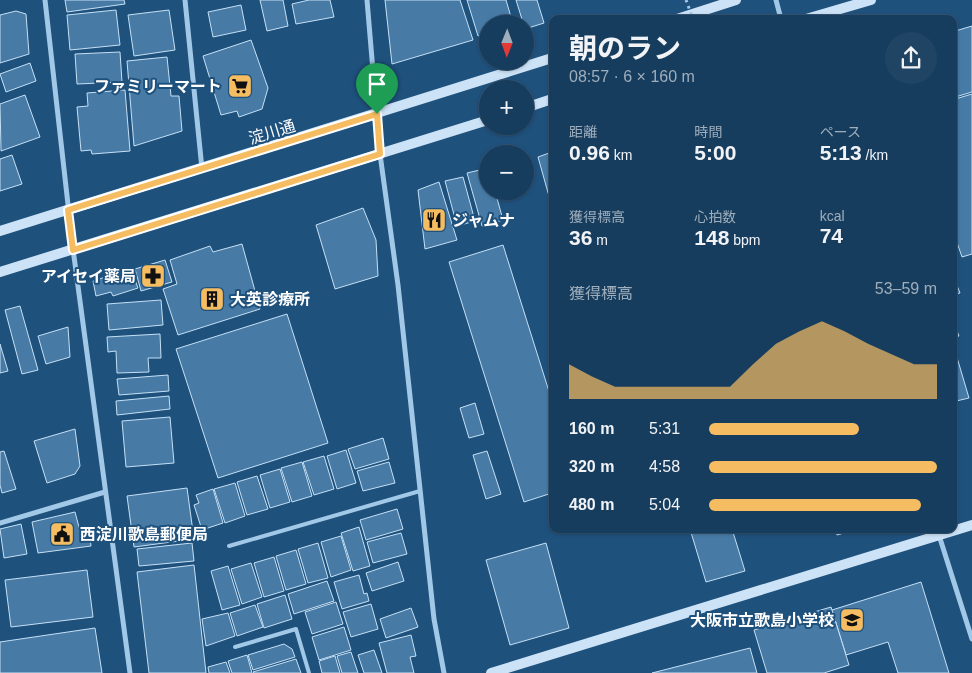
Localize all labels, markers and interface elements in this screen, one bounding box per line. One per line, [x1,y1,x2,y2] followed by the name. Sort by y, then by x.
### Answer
[479,15,534,70] north arrow
[479,15,534,200] map controls
[885,32,937,84] button: share
[569,33,681,64] text: 朝のラン
[356,63,398,114] pin
[569,68,695,85] text: 08:57 · 6 × 160 m
[363,70,391,98] icon: arrive
[227,73,253,99] supermarket icon: ファミリーマート
[94,78,222,95] place label: ファミリーマート
[479,80,534,135] button: +
[247,117,297,147] street label: 淀川通
[569,124,597,140] text: 距離
[694,124,722,140] text: 時間
[820,124,861,140] text: ペース
[569,141,610,164] text: 0.96
[694,141,736,164] text: 5:00
[820,141,862,164] text: 5:13
[479,145,534,200] button: −
[610,147,632,163] text: km
[862,147,888,163] text: /km
[421,207,447,233] restaurant icon: ジャムナ
[820,208,845,224] text: kcal
[569,209,625,225] text: 獲得標高
[694,209,736,225] text: 心拍数
[452,212,515,229] place label: ジャムナ
[820,224,843,247] text: 74
[569,226,592,249] text: 36
[694,226,729,249] text: 148
[592,232,608,248] text: m
[729,232,761,248] text: bpm
[140,263,166,289] pharmacy icon: アイセイ薬局
[41,268,136,285] place label: アイセイ薬局
[875,280,937,297] text: 53–59 m
[569,285,633,302] text: 獲得標高
[199,286,225,312] building icon: 大英診療所
[230,291,310,308] place label: 大英診療所
[569,420,614,437] text: 160 m
[649,420,680,437] text: 5:31
[569,458,614,475] text: 320 m
[649,458,680,475] text: 4:58
[569,496,614,513] text: 480 m
[649,496,680,513] text: 5:04
[49,521,75,547] public building icon: 西淀川歌島郵便局
[80,526,208,543] place label: 西淀川歌島郵便局
[839,607,865,633] school or university icon: 大阪市立歌島小学校
[690,612,834,629] place label: 大阪市立歌島小学校

